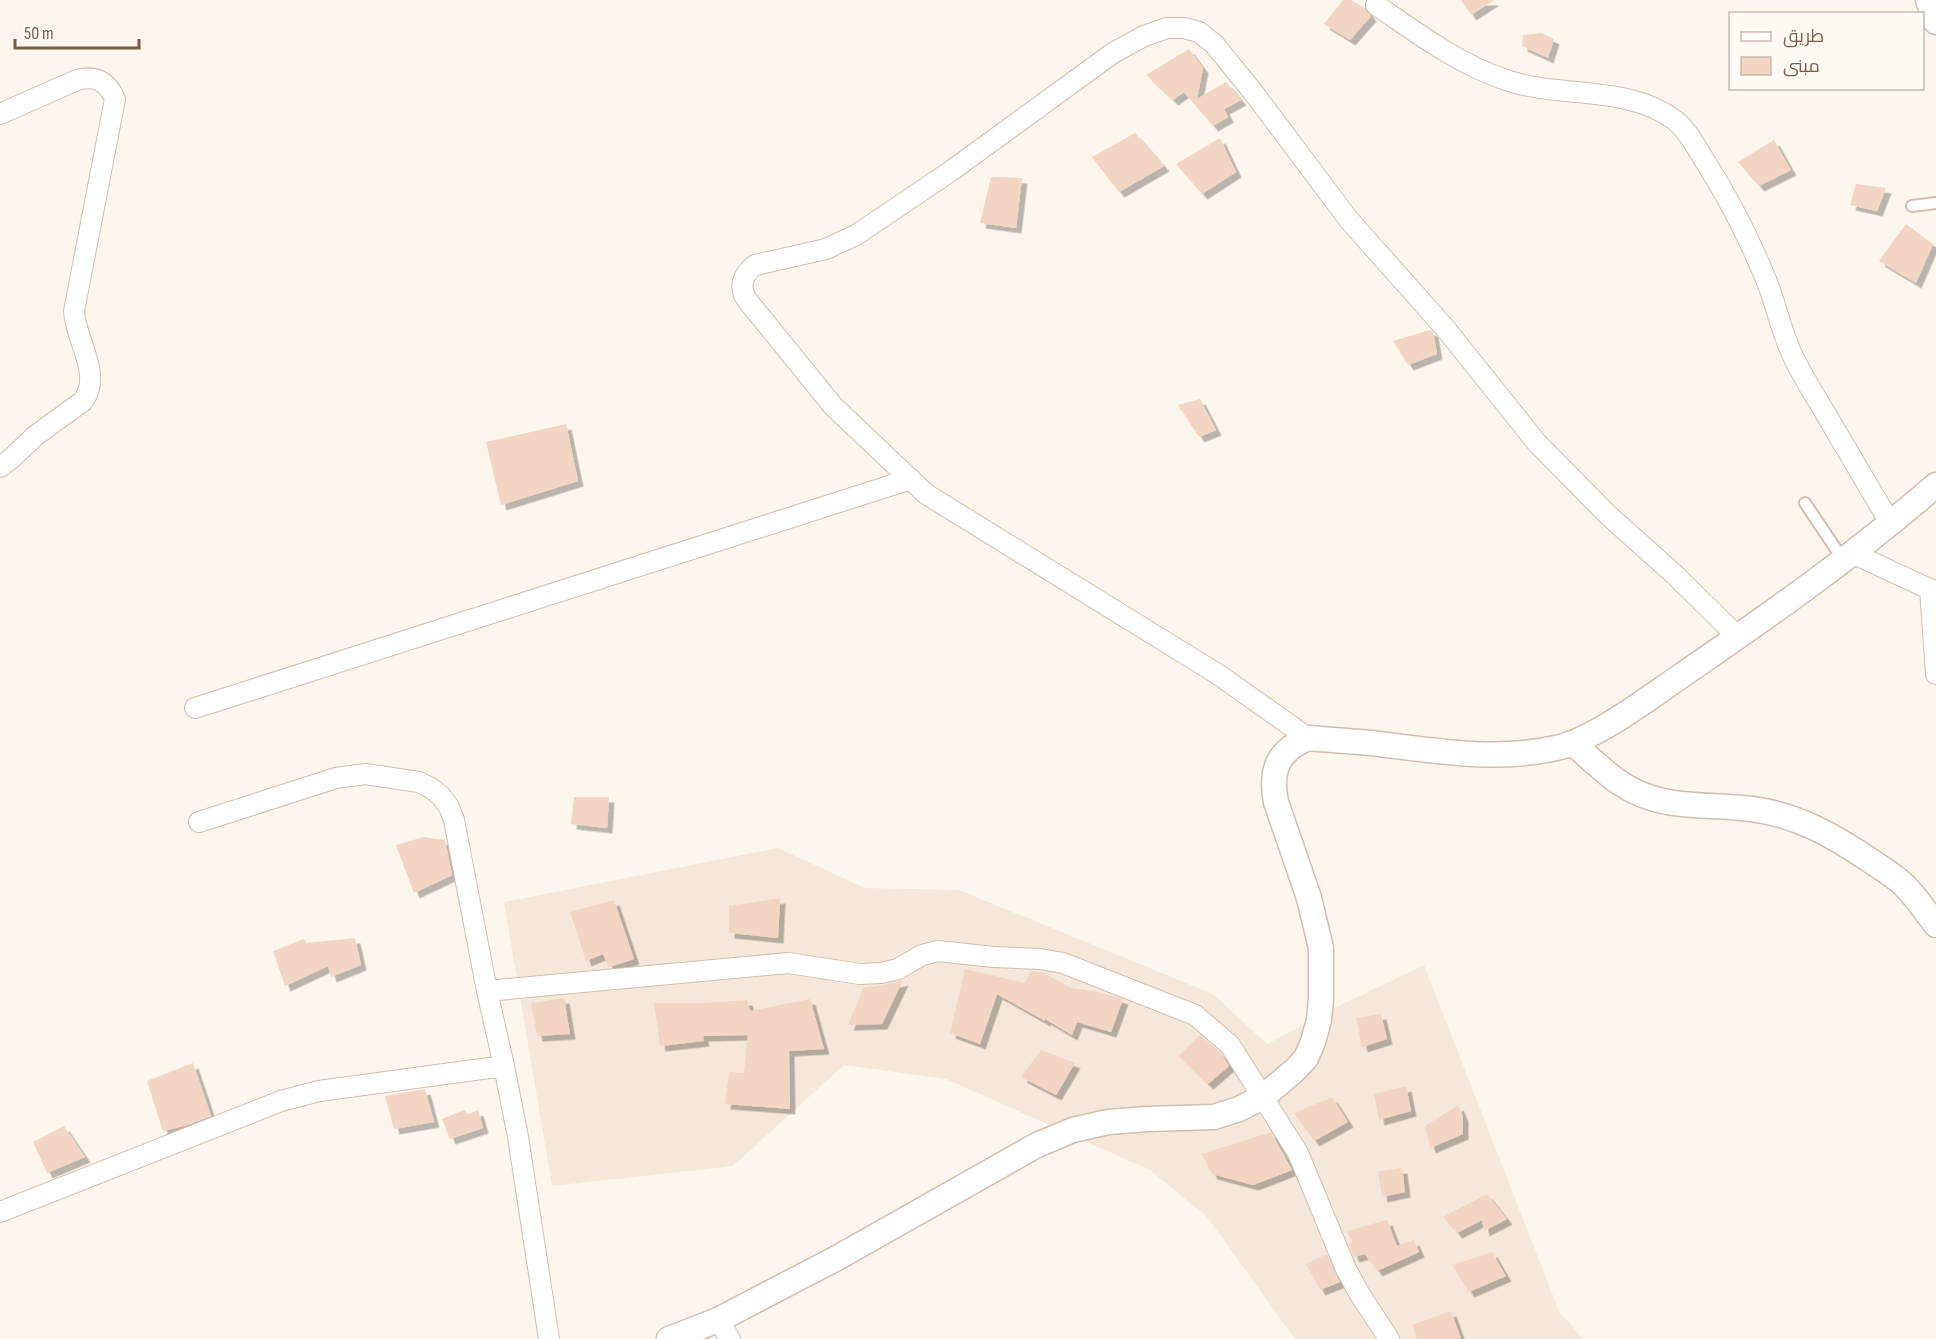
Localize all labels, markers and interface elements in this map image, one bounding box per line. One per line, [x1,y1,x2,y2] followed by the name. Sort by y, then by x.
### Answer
[15,12,140,50] scale bar
[1729,12,1924,90] legend
[24,23,54,44] text: 50 m
[1783,26,1824,48] text: طريق
[1783,56,1820,77] text: مبنى

